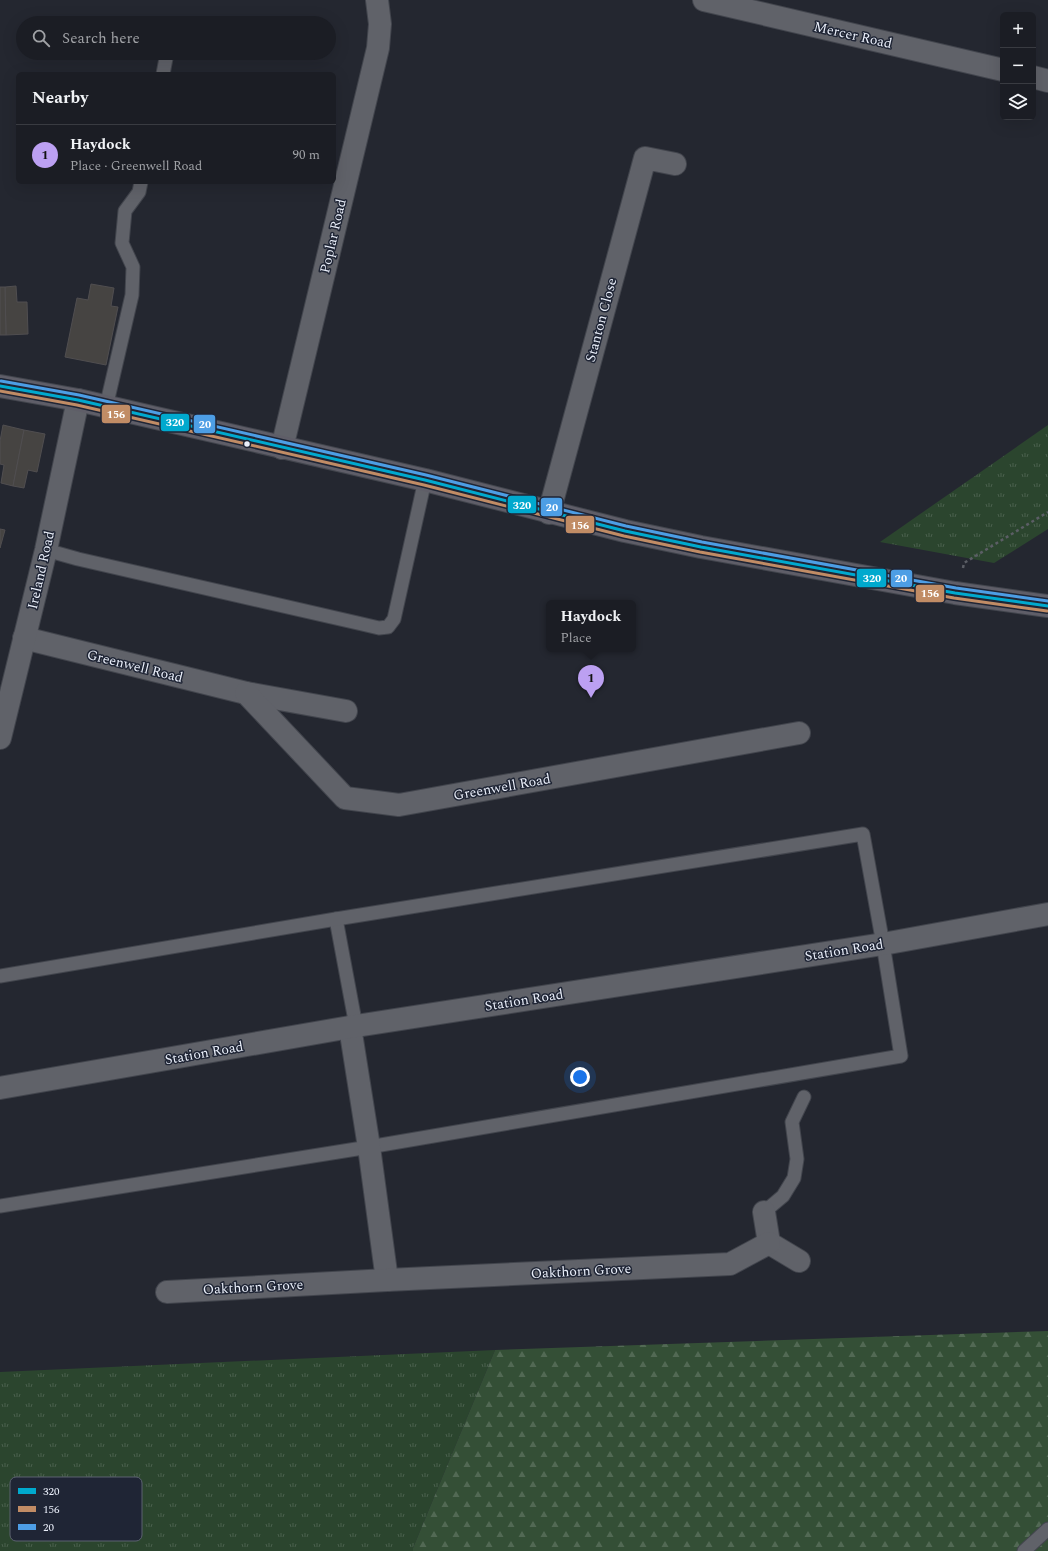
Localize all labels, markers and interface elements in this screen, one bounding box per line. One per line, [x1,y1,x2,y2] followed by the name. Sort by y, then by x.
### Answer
[1000,12,1036,120] map controls
[1000,12,1036,48] button: +
[16,16,336,60] search box
[812,16,894,54] street label: Mercer Road
[30,27,52,49] icon: search
[62,27,140,50] text: Search here
[1000,48,1036,84] button: −
[1000,84,1036,120] button: layers
[32,85,88,111] text: Nearby
[70,133,131,156] text: Haydock
[41,145,49,165] text: 1
[293,145,320,165] text: 90 m
[70,156,202,176] text: Place · Greenwell Road
[314,197,352,275] street label: Poplar Road
[580,275,622,364] street label: Stanton Close
[101,404,131,424] line badge: 156
[107,406,125,423] text: 156
[160,413,190,432] line badge: 320
[166,414,184,431] text: 320
[193,414,216,434] line badge: 20
[199,416,211,433] text: 20
[242,439,252,449] unlabelled marker
[507,495,537,514] line badge: 320
[513,497,531,514] text: 320
[540,497,563,517] line badge: 20
[546,499,558,516] text: 20
[565,515,595,534] line badge: 156
[571,517,589,534] text: 156
[22,529,60,611] street label: Ireland Road
[856,568,887,588] line badge: 320
[890,569,913,588] line badge: 20
[863,570,881,587] text: 320
[895,570,907,587] text: 20
[915,584,945,603] line badge: 156
[921,585,939,602] text: 156
[546,600,636,652] popup
[561,605,621,628] text: Haydock
[561,628,592,648] text: Place
[85,644,185,688] street label: Greenwell Road
[578,665,604,698] pin: 1
[452,768,552,806] street label: Greenwell Road
[803,933,885,967] street label: Station Road
[483,983,565,1017] street label: Station Road
[163,1036,245,1070] street label: Station Road
[570,1067,590,1087] your location
[530,1258,632,1284] street label: Oakthorn Grove
[202,1274,304,1300] street label: Oakthorn Grove
[10,1477,142,1541] legend
[43,1483,60,1500] text: 320
[43,1501,60,1518] text: 156
[43,1519,54,1536] text: 20

